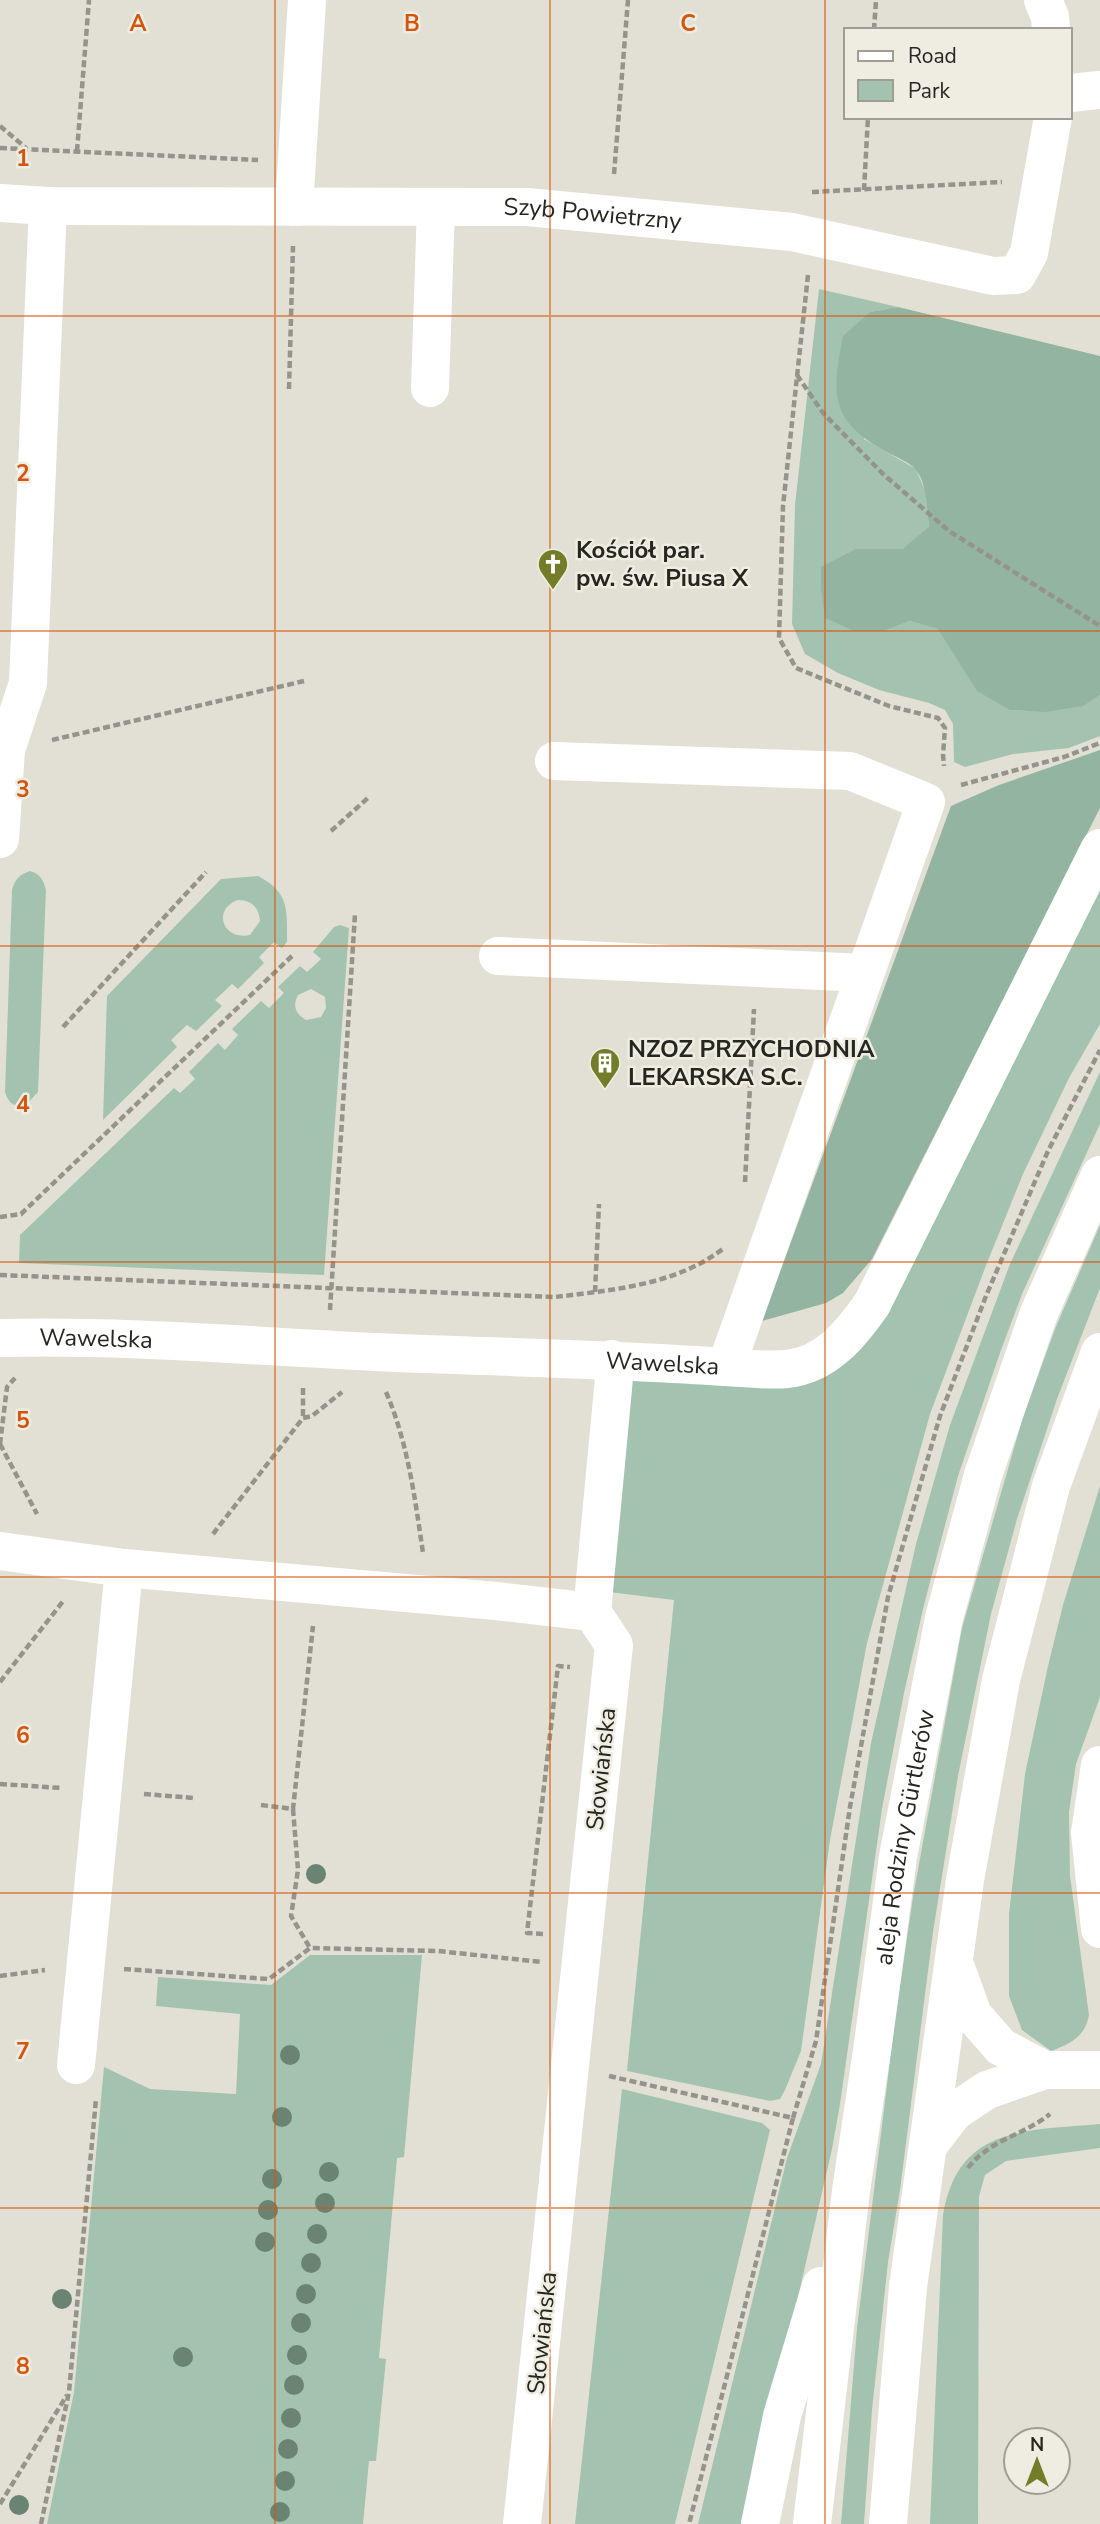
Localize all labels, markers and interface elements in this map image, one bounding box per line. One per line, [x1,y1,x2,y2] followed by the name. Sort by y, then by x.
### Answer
[129,8,147,39] text: A
[404,8,420,39] text: B
[680,8,696,39] text: C
[844,28,1072,119] legend
[908,42,957,70] text: Road
[908,77,950,105] text: Park
[16,143,30,174] text: 1
[504,191,684,238] street label: Szyb Powietrzny
[16,458,30,489] text: 2
[576,534,749,594] place label: Kościół par. pw. św. Piusa X
[536,547,570,591] church icon: Kościół par. pw. św. Piusa X
[16,774,30,805] text: 3
[628,1033,875,1093] place label: NZOZ PRZYCHODNIA LEKARSKA S.C.
[588,1046,622,1090] building icon: NZOZ PRZYCHODNIA LEKARSKA S.C.
[16,1089,30,1120] text: 4
[39,1321,153,1356] street label: Wawelska
[605,1345,720,1382] street label: Wawelska
[16,1405,30,1436] text: 5
[579,1706,623,1832] street label: Słowiańska
[868,1707,942,1967] street label: aleja Rodziny Gürtlerów
[16,1720,30,1751] text: 6
[16,2036,30,2067] text: 7
[520,2270,564,2396] street label: Słowiańska
[16,2351,30,2382] text: 8
[1002,2426,1072,2496] north arrow
[1030,2432,1044,2458] text: N

